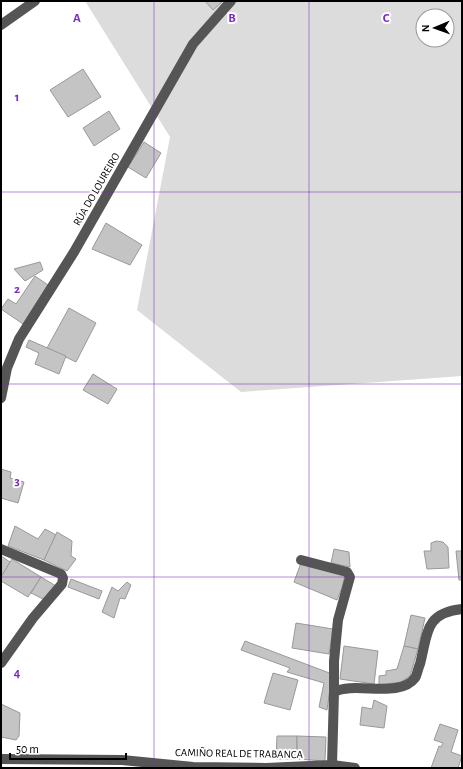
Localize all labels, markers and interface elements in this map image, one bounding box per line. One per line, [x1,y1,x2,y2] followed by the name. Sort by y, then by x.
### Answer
[415,8,455,48] north arrow
[73,12,81,25] text: A
[228,12,236,25] text: B
[383,12,390,25] text: C
[420,24,431,32] text: N
[15,91,19,104] text: 1
[70,150,122,228] street label: RÚA DO LOUREIRO
[14,283,20,296] text: 2
[14,475,20,488] text: 3
[14,667,21,680] text: 4
[10,735,126,761] scale bar
[16,743,39,755] text: 50 m
[175,747,304,760] street label: CAMIÑO REAL DE TRABANCA

